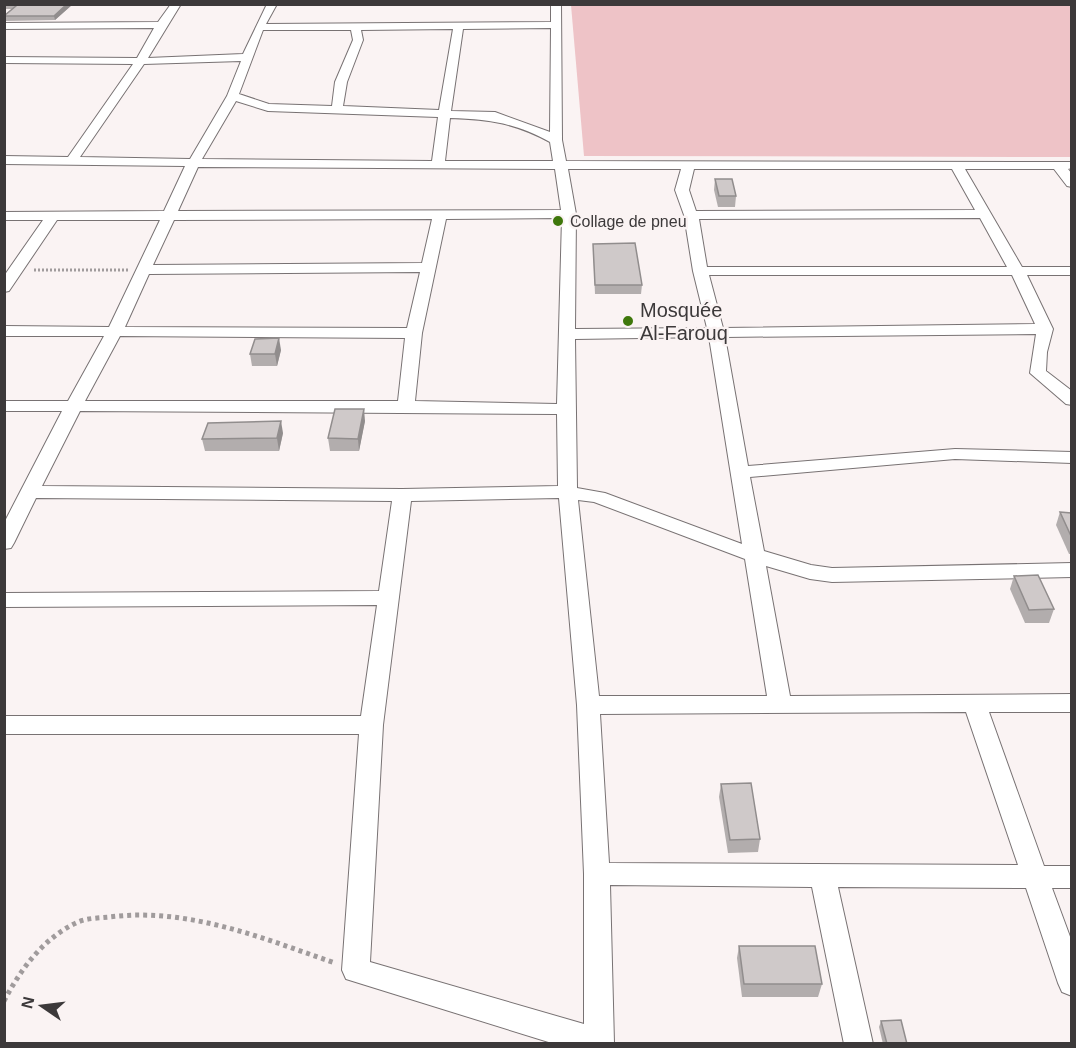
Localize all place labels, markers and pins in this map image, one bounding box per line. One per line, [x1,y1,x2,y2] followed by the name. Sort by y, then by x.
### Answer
[570,213,687,230] place label: Collage de pneu
[551,214,565,228] marker: Collage de pneu
[640,299,728,344] place label: Mosquée Al-Farouq
[621,314,635,328] marker: Mosquée Al-Farouq

